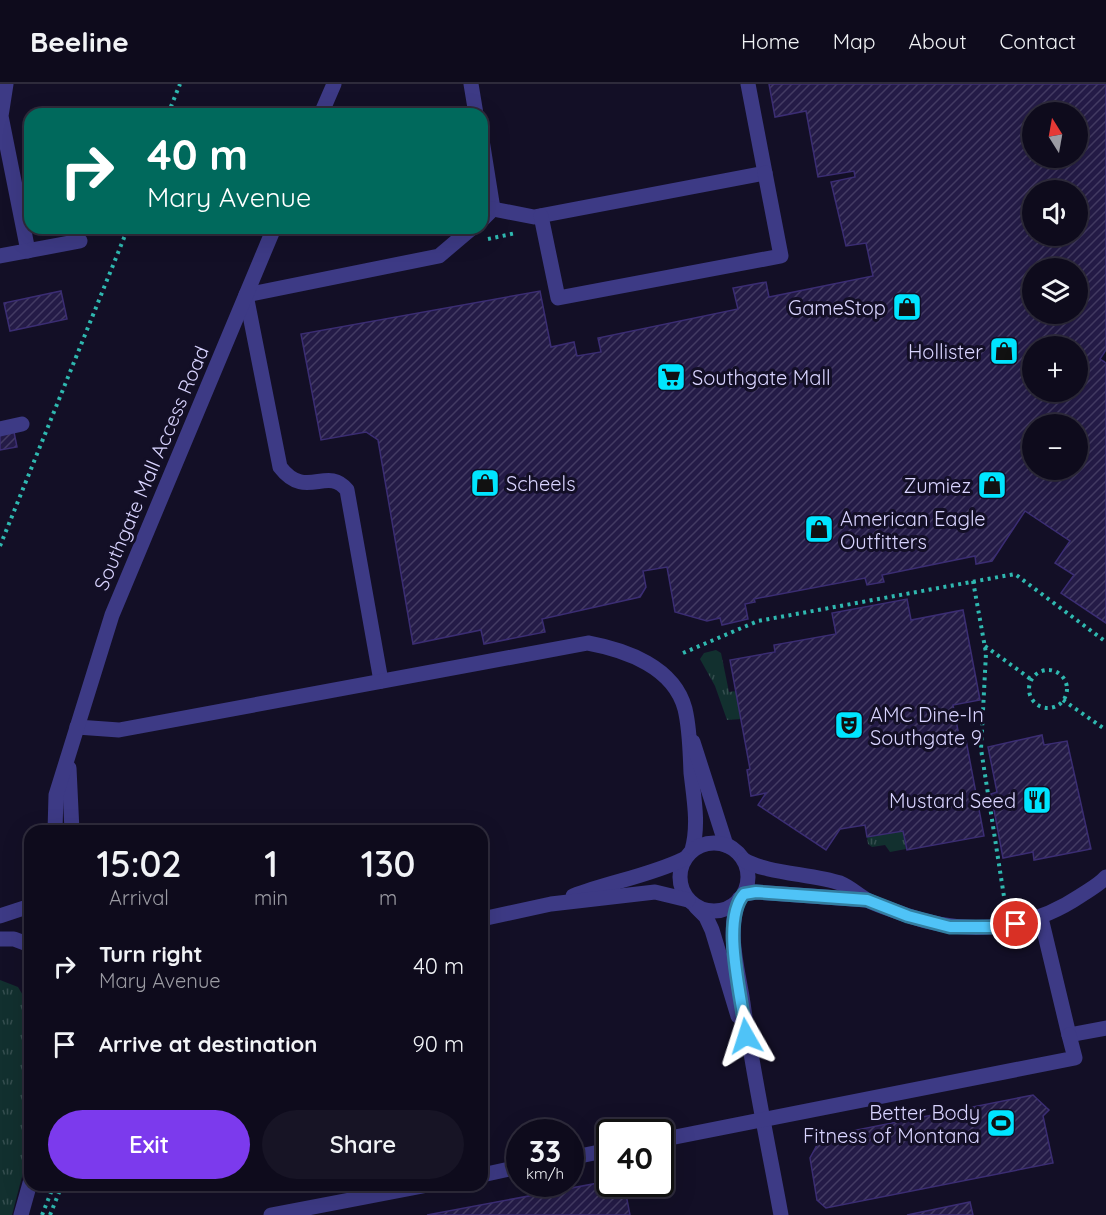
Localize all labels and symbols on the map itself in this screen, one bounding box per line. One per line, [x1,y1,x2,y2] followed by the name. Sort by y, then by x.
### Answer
[1022,102,1088,168] north arrow
[891,291,923,323] shop icon: GameStop
[788,295,886,320] place label: GameStop
[988,335,1020,367] shop icon: Hollister
[908,339,983,364] place label: Hollister
[88,342,214,594] street label: Southgate Mall Access Road
[655,361,687,393] supermarket icon: Southgate Mall
[692,365,831,390] place label: Southgate Mall
[469,467,501,499] shop icon: Scheels
[976,469,1008,501] shop icon: Zumiez
[506,471,576,496] place label: Scheels
[903,473,971,498] place label: Zumiez
[840,506,986,554] place label: American Eagle Outfitters
[803,513,835,545] shop icon: American Eagle Outfitters
[870,702,984,750] place label: AMC Dine-In Southgate 9
[833,709,865,741] theatre icon: AMC Dine-In Southgate 9
[1021,784,1053,816] restaurant icon: Mustard Seed
[889,788,1016,813] place label: Mustard Seed
[990,898,1041,949] pin
[714,1004,778,1068] position arrow
[803,1100,980,1148] place label: Better Body Fitness of Montana
[985,1107,1017,1139] sports icon: Better Body Fitness of Montana
[596,1119,674,1197] speed limit sign: 40

